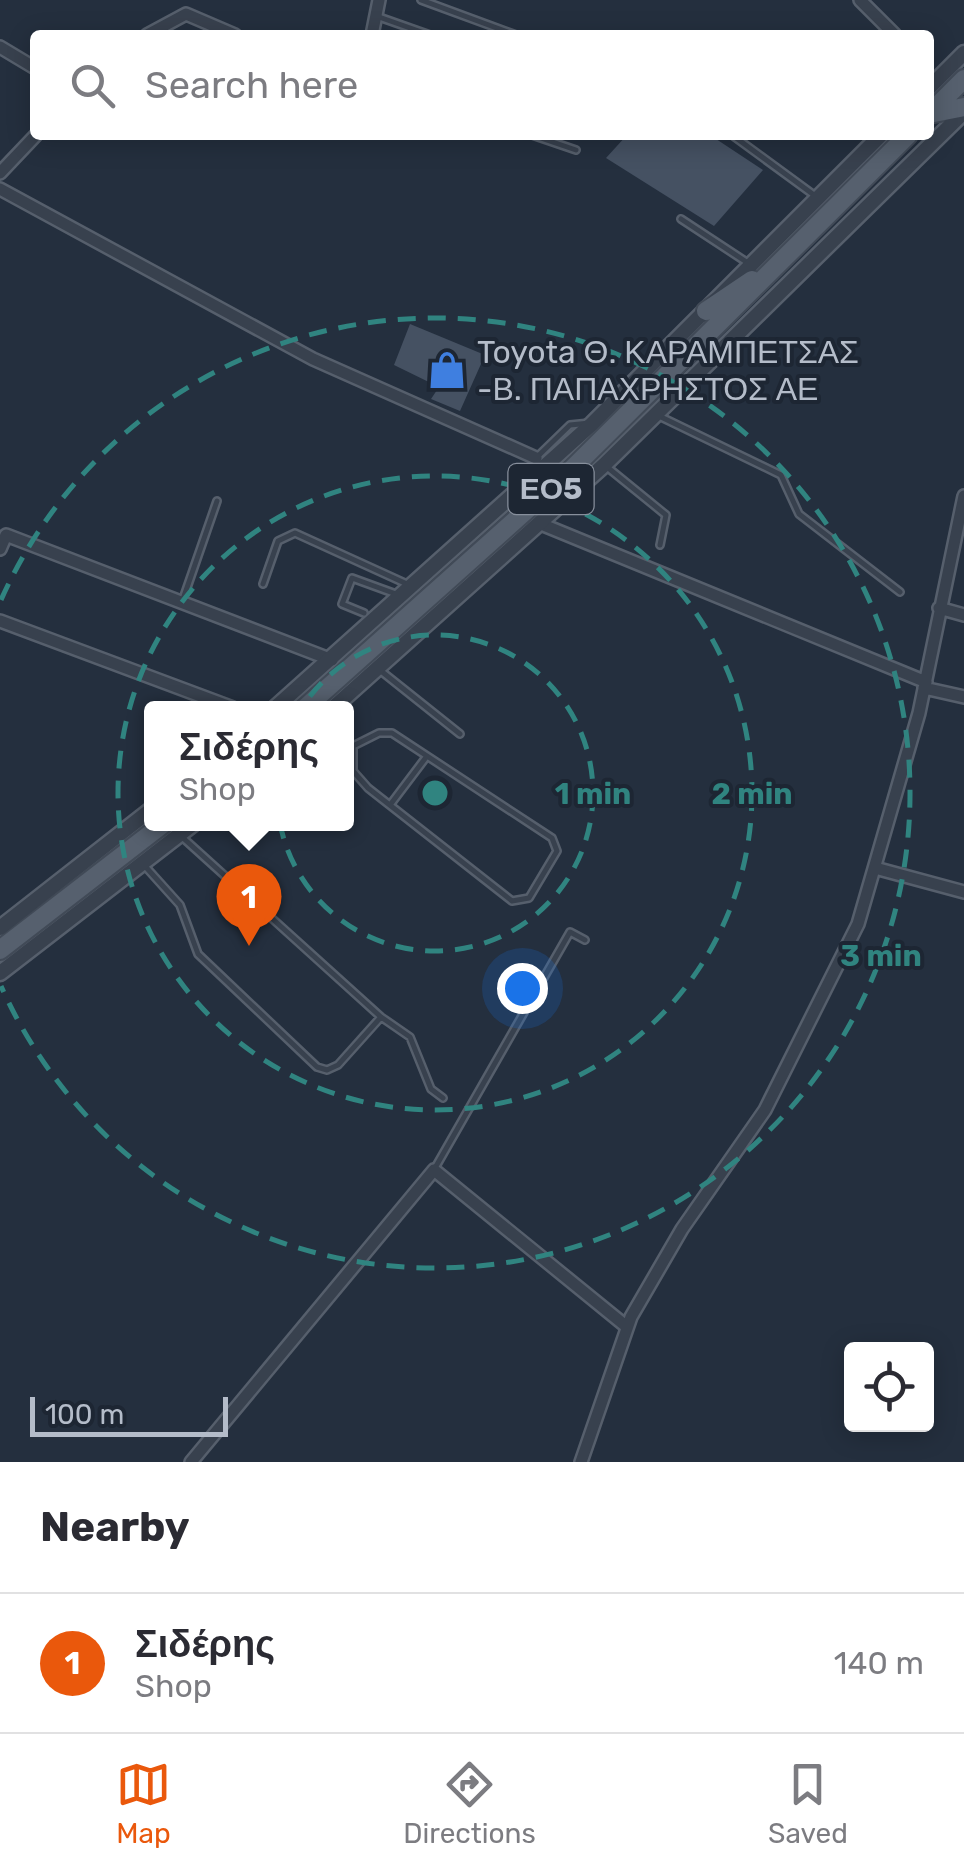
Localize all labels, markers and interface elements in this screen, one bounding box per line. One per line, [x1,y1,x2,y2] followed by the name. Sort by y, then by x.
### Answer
[30,30,934,140] search box
[65,58,120,113] icon: search
[145,62,358,108] text: Search here
[477,333,859,408] place label: Toyota Θ. ΚΑΡΑΜΠΕΤΣΑΣ -Β. ΠΑΠΑΧΡΗΣΤΟΣ ΑΕ
[426,349,468,391] shop icon: Toyota Θ. ΚΑΡΑΜΠΕΤΣΑΣ -Β. ΠΑΠΑΧΡΗΣΤΟΣ ΑΕ
[508,464,594,514] road number: ΕΟ5
[144,701,354,831] popup
[179,724,319,770] text: Σιδέρης
[179,770,256,808] text: Shop
[417,775,453,811] centre of rings
[555,776,631,812] text: 1 min
[711,776,793,812] text: 2 min
[216,864,282,946] pin: 1
[840,938,922,974] text: 3 min
[497,963,548,1014] your location
[844,1342,934,1432] map controls
[844,1342,934,1432] button: locate
[30,1392,228,1436] scale bar
[45,1398,124,1431] text: 100 m
[40,1502,190,1552] text: Nearby
[135,1621,275,1667] text: Σιδέρης
[65,1644,80,1682] text: 1
[834,1644,924,1682] text: 140 m
[135,1667,212,1705] text: Shop
[116,1757,171,1850] tab: Map
[403,1757,536,1850] tab: Directions
[768,1757,848,1850] tab: Saved

